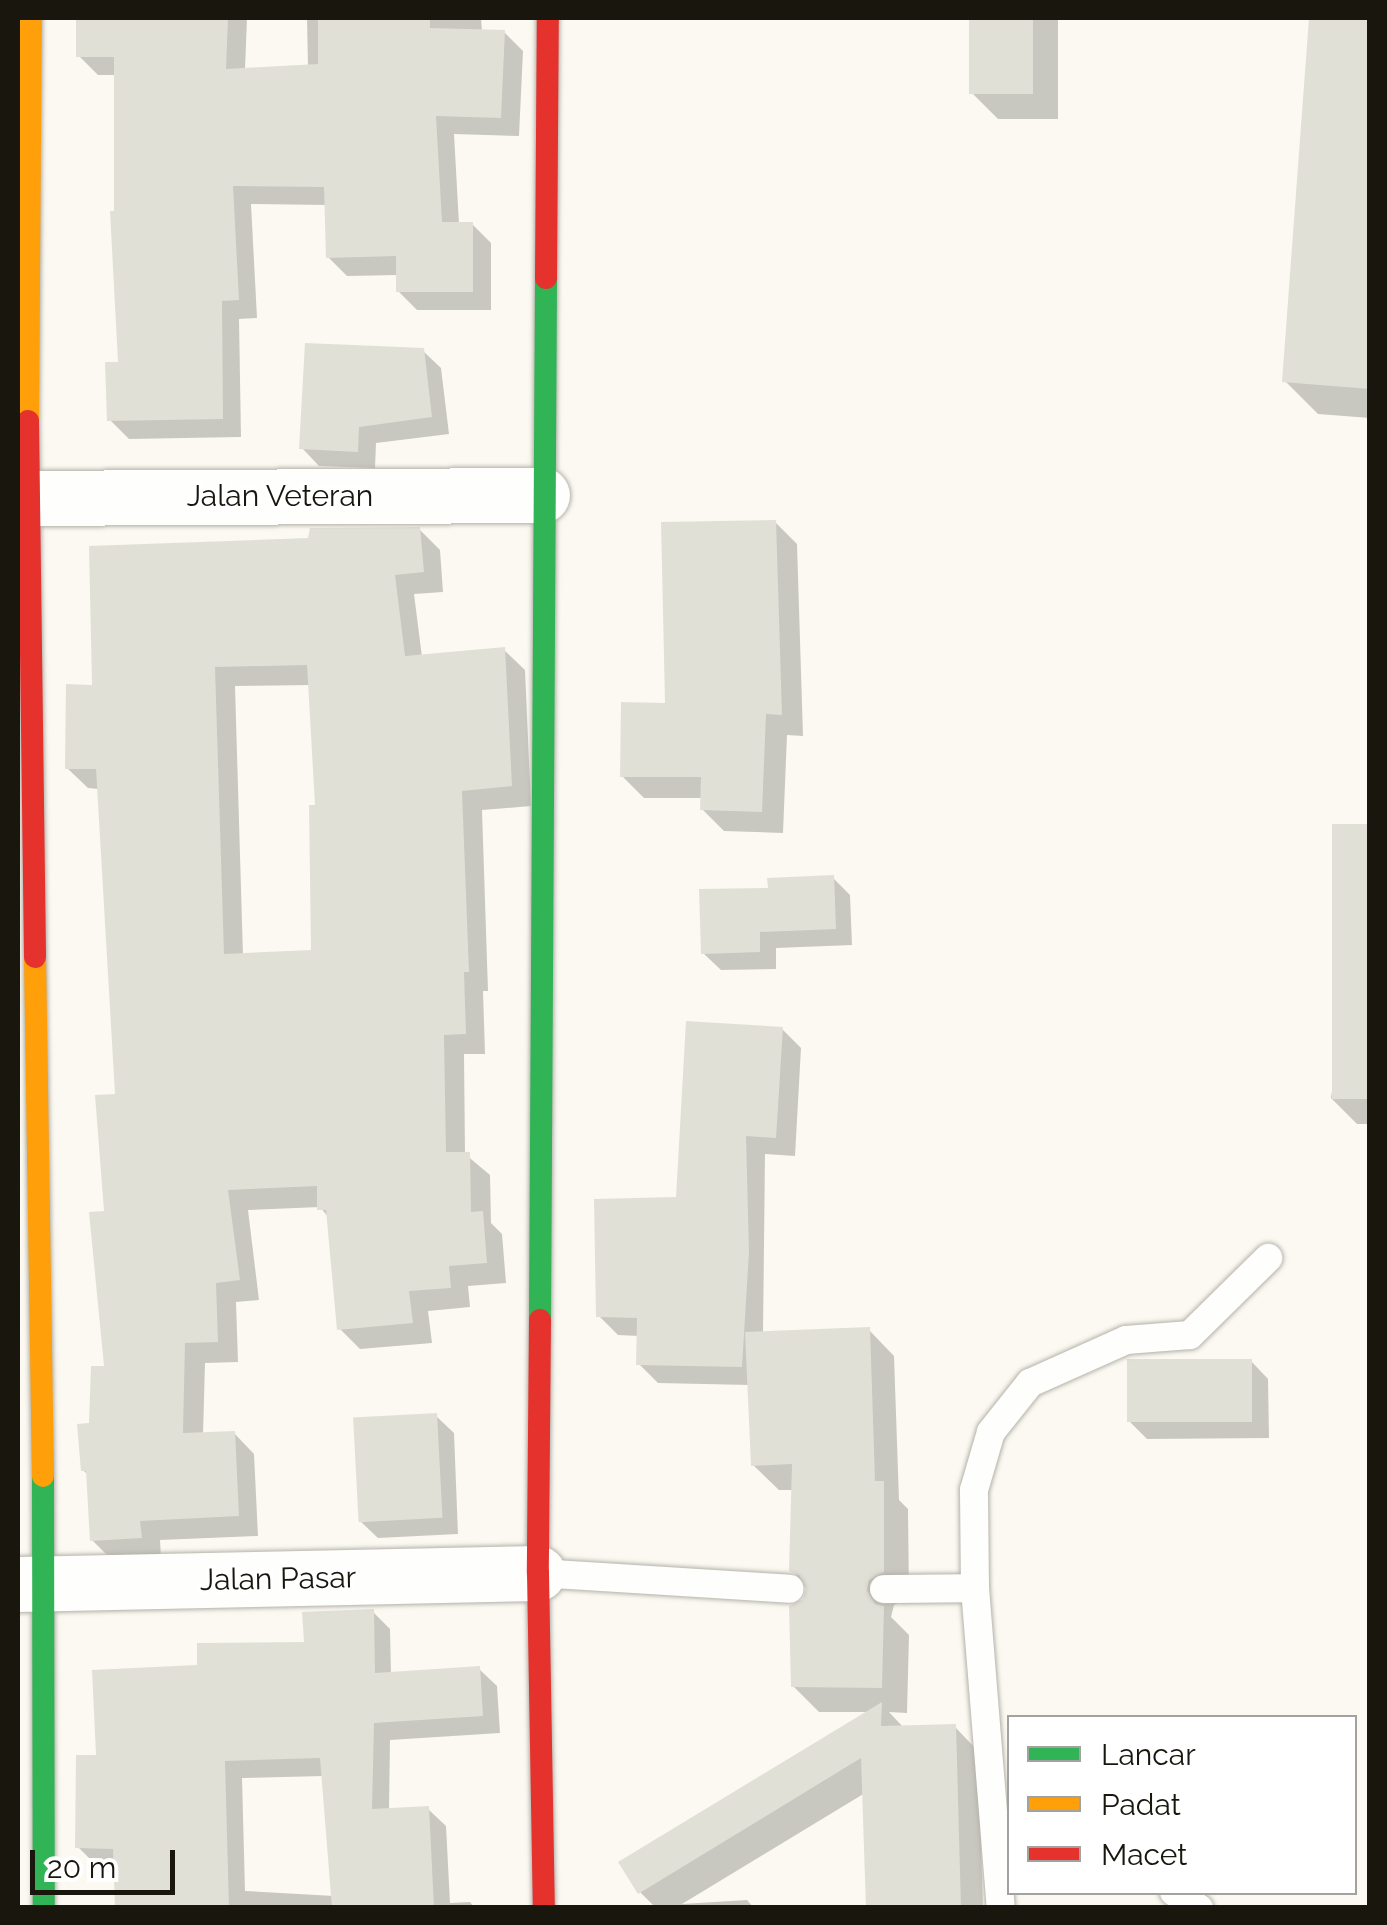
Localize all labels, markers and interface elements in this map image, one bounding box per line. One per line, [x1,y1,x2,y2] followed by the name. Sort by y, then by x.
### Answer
[186,478,374,514] street label: Jalan Veteran
[200,1560,356,1598] street label: Jalan Pasar
[1007,1715,1357,1895] legend
[1101,1737,1196,1772] text: Lancar
[1101,1787,1181,1822] text: Padat
[35,1830,180,1892] scale bar
[1101,1837,1187,1872] text: Macet
[47,1850,116,1885] text: 20 m

